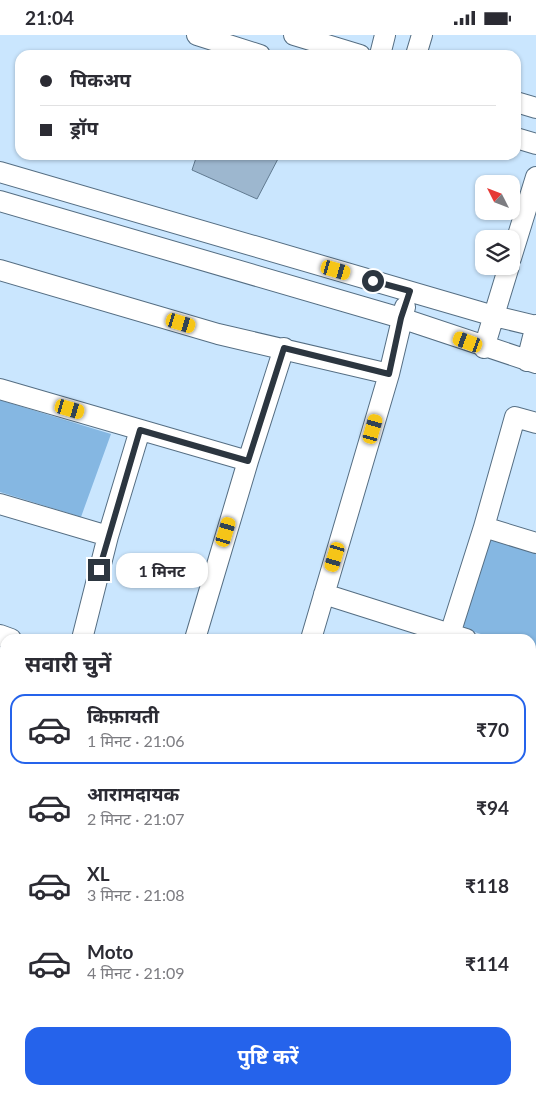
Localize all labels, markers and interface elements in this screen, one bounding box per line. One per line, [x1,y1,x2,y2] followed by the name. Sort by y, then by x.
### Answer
[25,6,74,29] text: 21:04
[70,68,131,91] text: पिकअप
[70,116,98,139] text: ड्रॉप
[475,175,520,220] north arrow
[475,175,520,275] map controls
[475,230,520,275] button: layers
[319,259,352,281] car
[362,270,384,292] route start
[164,311,197,335] car
[451,330,484,354] car
[53,398,86,420] car
[361,413,384,445] car
[214,515,237,549] car
[323,540,346,574] car
[116,553,209,587] callout: 1 मिनट
[88,559,110,581] route end
[139,561,185,580] text: 1 मिनट
[25,650,111,677] text: सवारी चुनें
[87,704,159,727] text: किफ़ायती
[27,707,72,752] icon: car
[476,718,509,741] text: ₹70
[87,731,185,750] text: 1 मिनट · 21:06
[87,782,179,805] text: आरामदायक
[27,785,72,830] icon: car
[476,796,509,819] text: ₹94
[87,809,185,828] text: 2 मिनट · 21:07
[87,862,110,885] text: XL
[27,863,72,908] icon: car
[465,874,509,897] text: ₹118
[87,885,185,904] text: 3 मिनट · 21:08
[87,940,133,963] text: Moto
[27,941,72,986] icon: car
[465,952,509,975] text: ₹114
[87,963,185,982] text: 4 मिनट · 21:09
[25,1027,511,1085] button: पुष्टि करें

